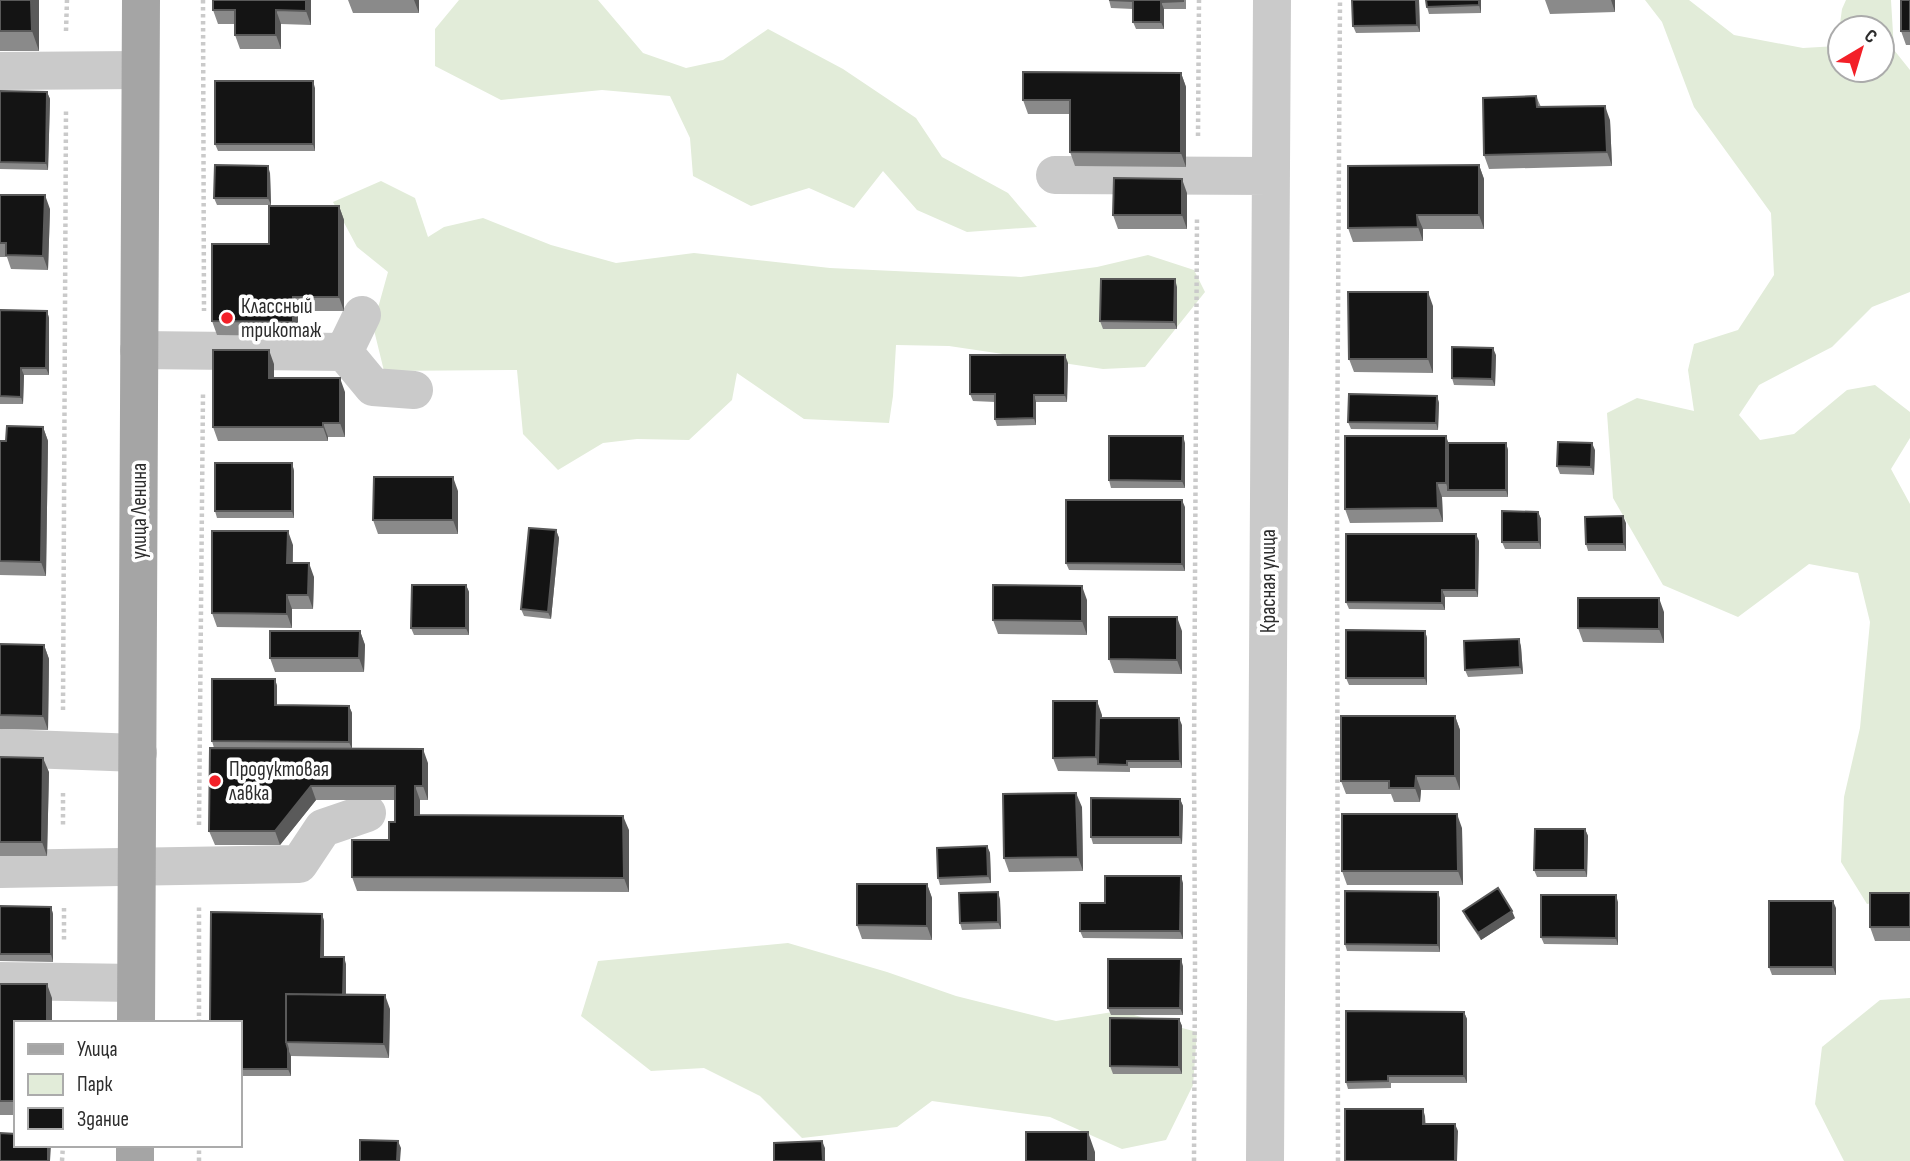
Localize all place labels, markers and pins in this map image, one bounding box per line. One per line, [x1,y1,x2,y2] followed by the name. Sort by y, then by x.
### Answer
[241,294,322,343] place label: Классный трикотаж
[219,310,235,326] marker: Классный трикотаж
[229,757,329,806] place label: Продуктовая лавка
[207,773,223,789] marker: Продуктовая лавка

